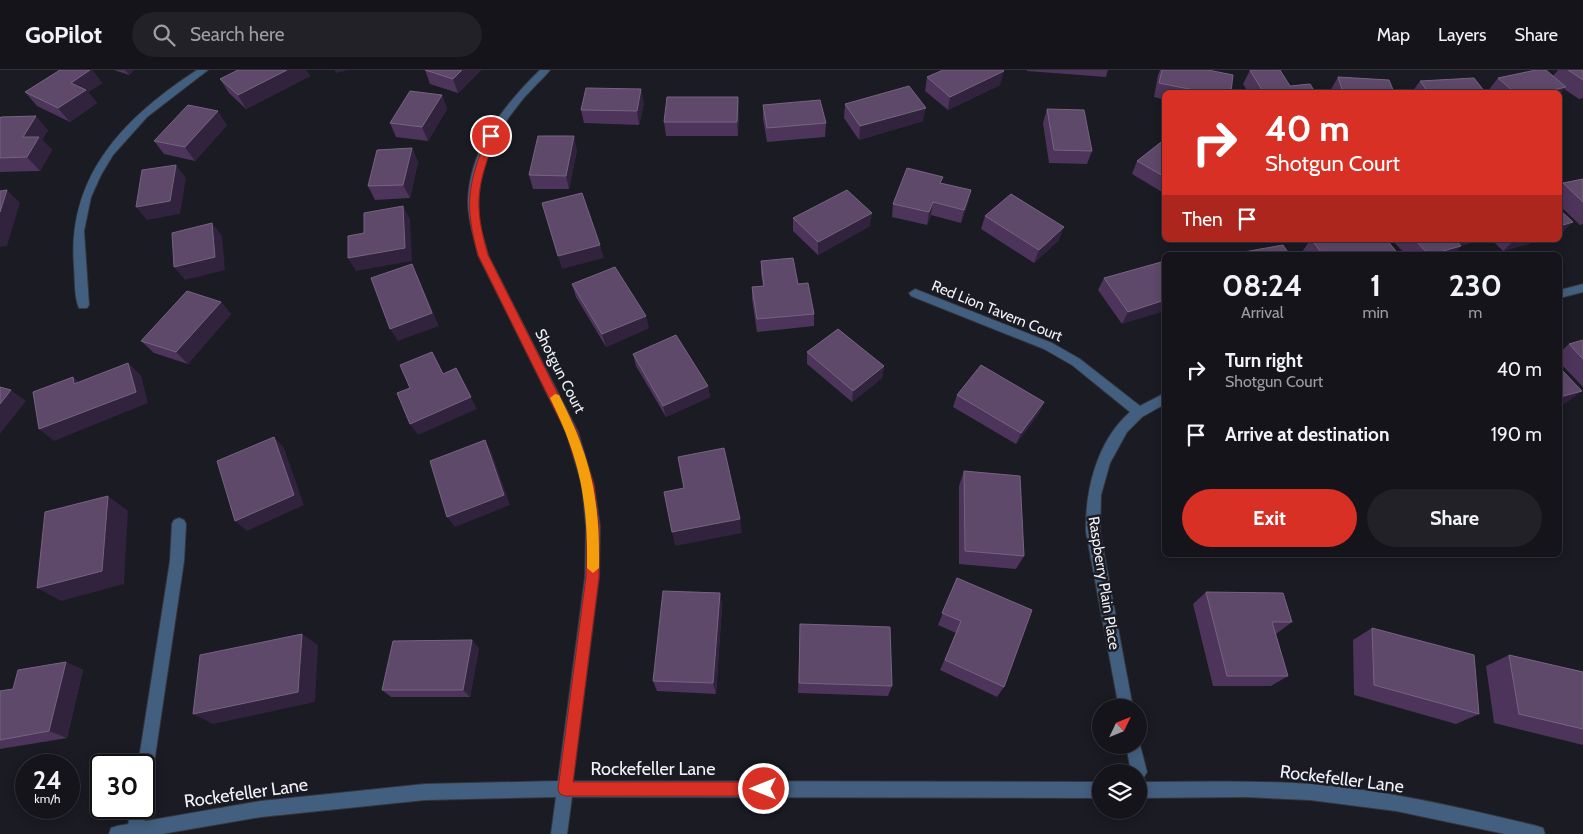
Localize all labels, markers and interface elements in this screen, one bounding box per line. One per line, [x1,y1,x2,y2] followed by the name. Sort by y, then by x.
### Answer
[132,12,482,57] search box
[25,20,102,49] text: GoPilot
[150,21,178,49] icon: search
[190,23,284,46] text: Search here
[1377,24,1410,46] text: Map
[1438,24,1487,46] text: Layers
[1515,24,1558,46] text: Share
[1265,107,1350,150] text: 40 m
[1182,110,1247,175] icon: right
[470,115,512,157] pin
[477,122,505,150] icon: arrive
[1265,150,1400,177] text: Shotgun Court
[1233,205,1261,233] icon: arrive
[1182,208,1223,231] text: Then
[1222,267,1302,304] text: 08:24
[1370,267,1381,304] text: 1
[1449,267,1502,304] text: 230
[929,277,1065,345] street label: Red Lion Tavern Court
[1241,303,1284,322] text: Arrival
[1362,303,1389,322] text: min
[1468,303,1482,322] text: m
[531,326,589,416] street label: Shotgun Court
[1225,349,1303,372] text: Turn right
[1182,356,1210,384] icon: right
[1497,358,1542,381] text: 40 m
[1225,372,1323,391] text: Shotgun Court
[1182,421,1210,449] icon: arrive
[1225,423,1389,446] text: Arrive at destination
[1491,423,1542,446] text: 190 m
[1182,489,1357,547] button: Exit
[1367,489,1542,547] button: Share
[1085,515,1123,651] street label: Raspberry Plain Place
[1092,699,1148,754] north arrow
[1092,699,1147,819] map controls
[90,754,155,819] speed limit sign: 30
[591,758,715,780] street label: Rockefeller Lane
[1279,760,1405,798] street label: Rockefeller Lane
[737,762,789,814] position arrow
[1092,764,1147,819] button: layers
[33,765,62,795] text: 24
[183,773,309,813] street label: Rockefeller Lane
[34,791,61,806] text: km/h

